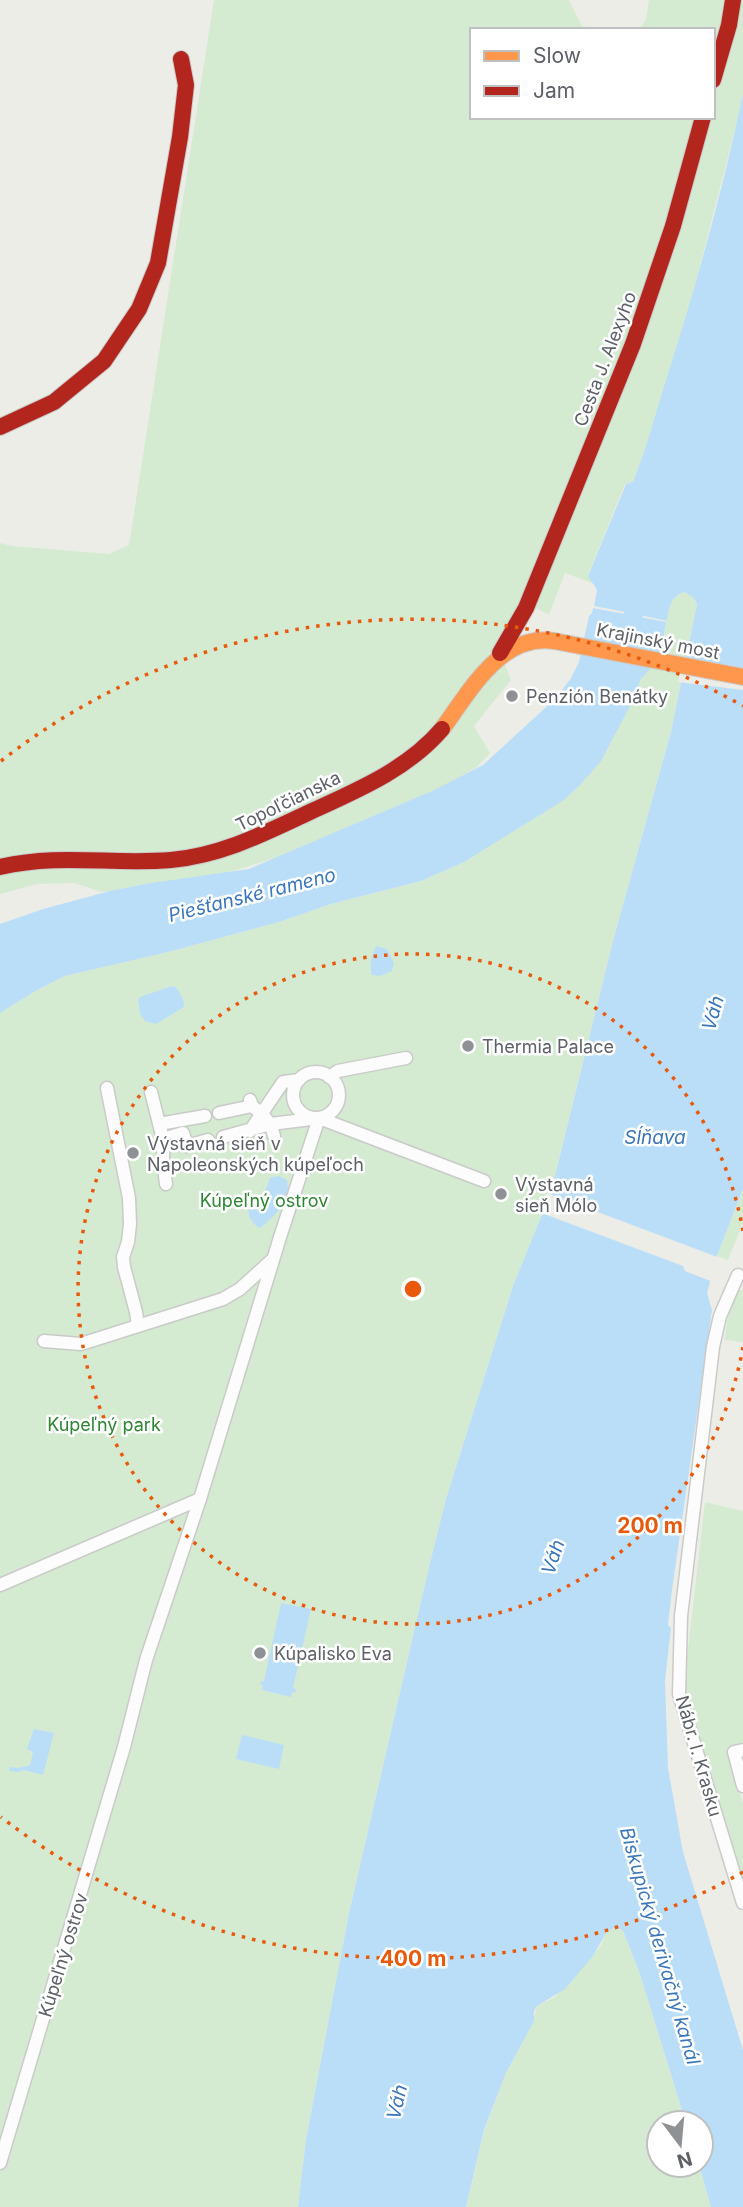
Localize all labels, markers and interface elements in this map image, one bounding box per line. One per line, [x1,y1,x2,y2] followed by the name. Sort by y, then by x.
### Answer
[470,28,715,119] legend
[533,43,581,68] text: Slow
[533,78,575,103] text: Jam
[570,289,640,429] street label: Cesta J. Alexyho
[595,619,721,663] street label: Krajinský most
[526,686,668,707] place label: Penzión Benátky
[504,688,520,704] marker: Penzión Benátky
[232,767,344,835] street label: Topoľčianska
[166,863,338,927] water label: Piešťanské rameno
[697,993,729,1033] water label: Váh
[482,1036,614,1057] place label: Thermia Palace
[460,1038,476,1054] marker: Thermia Palace
[624,1126,686,1149] water label: Sĺňava
[147,1133,364,1175] place label: Výstavná sieň v Napoleonských kúpeľoch
[125,1145,141,1161] marker: Výstavná sieň v Napoleonských kúpeľoch
[515,1174,597,1216] place label: Výstavná sieň Mólo
[493,1186,509,1202] marker: Výstavná sieň Mólo
[200,1190,328,1211] park label: Kúpeľný ostrov
[401,1277,425,1301] centre of rings
[47,1414,161,1435] park label: Kúpeľný park
[617,1513,683,1538] text: 200 m
[537,1537,569,1577] water label: Váh
[274,1643,392,1664] place label: Kúpalisko Eva
[252,1645,268,1661] marker: Kúpalisko Eva
[672,1693,726,1819] street label: Nábr. I. Krasku
[615,1825,705,2068] water label: Biskupický derivačný kanál
[34,1890,92,2020] street label: Kúpeľný ostrov
[380,1946,446,1971] text: 400 m
[382,2082,412,2122] water label: Váh
[645,2109,715,2179] north arrow
[674,2147,695,2173] text: N

